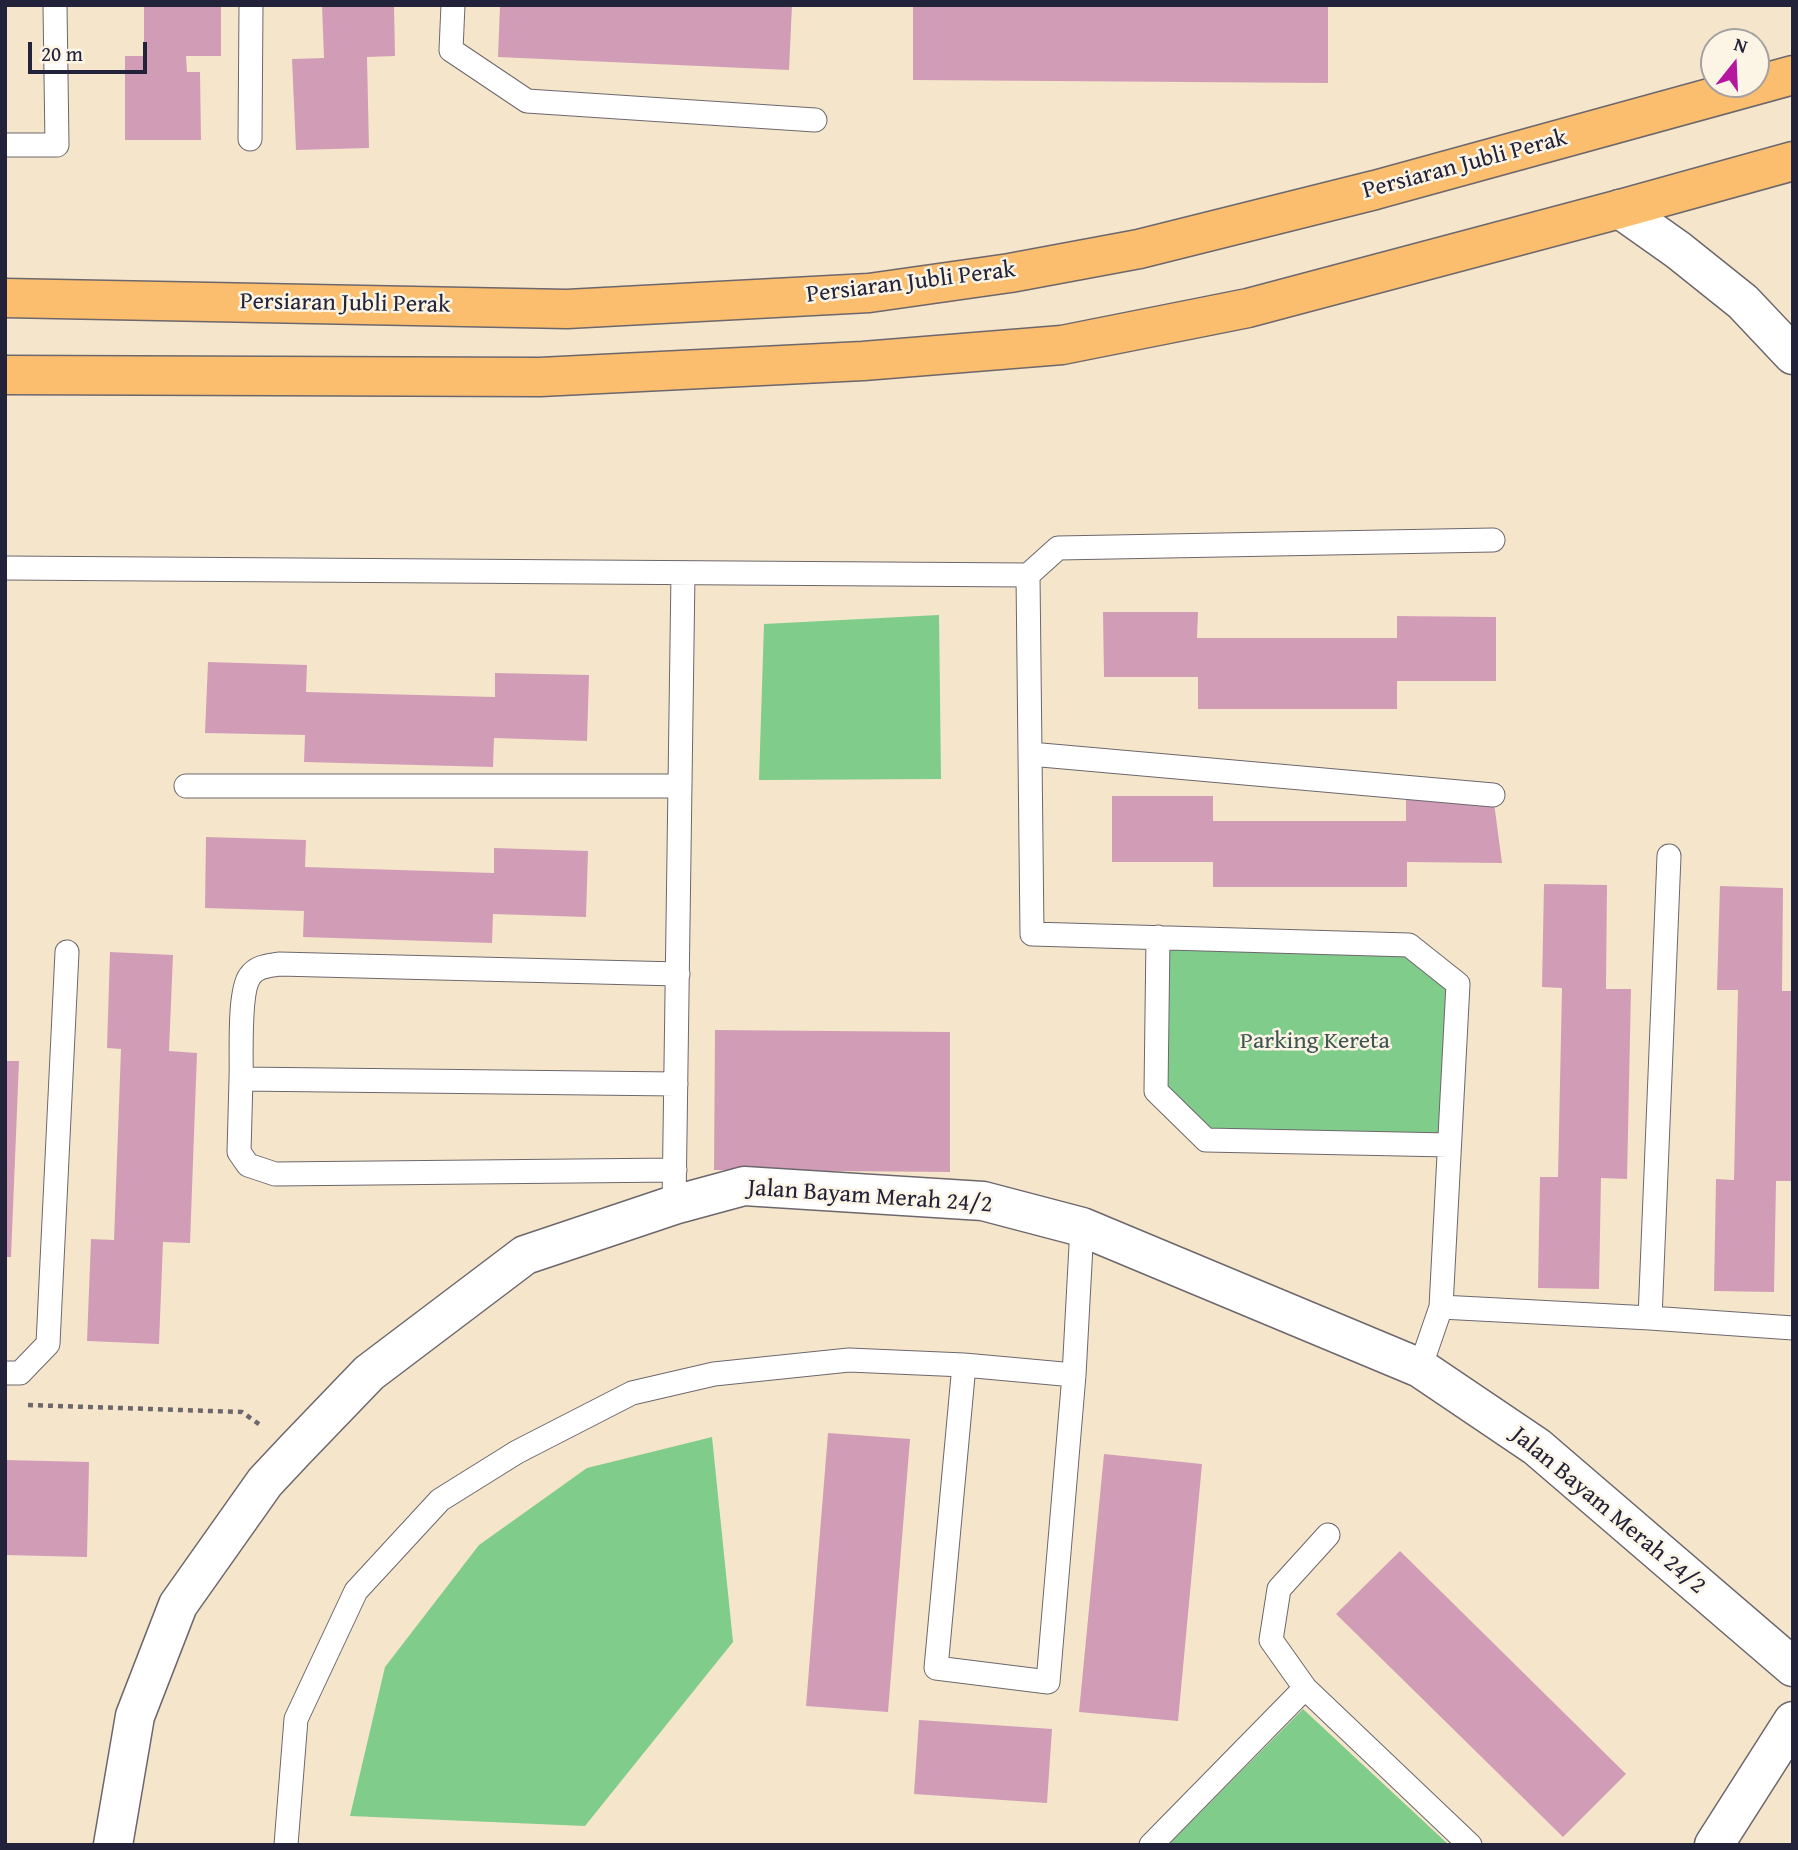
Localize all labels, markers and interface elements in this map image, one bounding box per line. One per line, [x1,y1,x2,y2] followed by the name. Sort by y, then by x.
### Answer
[32,28,150,72] scale bar
[1700,28,1770,98] north arrow
[1730,30,1751,60] text: N
[41,38,83,69] text: 20 m
[1360,124,1570,206] street label: Persiaran Jubli Perak
[805,256,1017,310] street label: Persiaran Jubli Perak
[240,288,450,320] street label: Persiaran Jubli Perak
[1240,1028,1390,1056] park label: Parking Kereta
[747,1174,993,1220] street label: Jalan Bayam Merah 24/2
[1505,1421,1711,1601] street label: Jalan Bayam Merah 24/2

